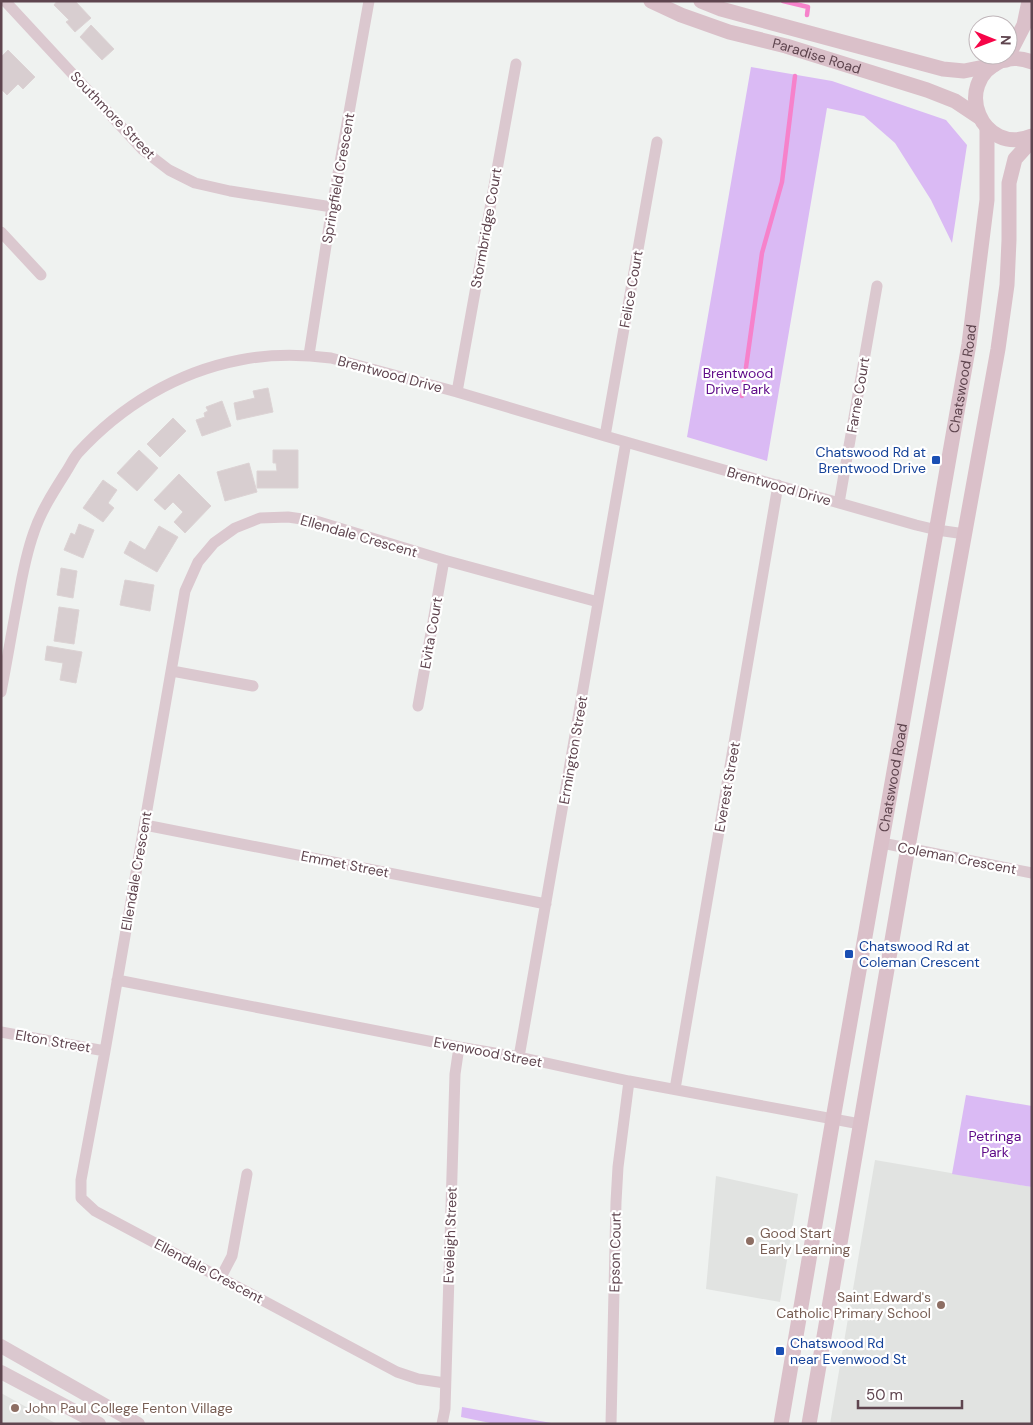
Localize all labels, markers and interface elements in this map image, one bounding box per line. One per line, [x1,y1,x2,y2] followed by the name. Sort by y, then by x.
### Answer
[968,15,1018,65] north arrow
[771,34,863,78] street label: Paradise Road
[997,35,1015,45] text: N
[67,67,159,163] street label: Southmore Street
[318,111,358,245] street label: Springfield Crescent
[467,167,505,289] street label: Stormbridge Court
[615,249,647,329] street label: Felice Court
[945,323,980,434] street label: Chatswood Road
[336,351,444,397] street label: Brentwood Drive
[842,356,874,434] street label: Farne Court
[703,364,773,398] park label: Brentwood Drive Park
[815,443,926,477] place label: Chatswood Rd at Brentwood Drive
[930,454,942,466] marker: Chatswood Rd at Brentwood Drive
[725,463,833,509] street label: Brentwood Drive
[298,511,420,561] street label: Ellendale Crescent
[416,596,446,670] street label: Evita Court
[555,694,591,806] street label: Ermington Street
[875,722,911,833] street label: Chatswood Road
[710,740,744,834] street label: Everest Street
[117,810,155,932] street label: Ellendale Crescent
[896,838,1018,878] street label: Coleman Crescent
[299,847,391,881] street label: Emmet Street
[859,937,980,971] place label: Chatswood Rd at Coleman Crescent
[843,948,855,960] marker: Chatswood Rd at Coleman Crescent
[14,1026,92,1056] street label: Elton Street
[432,1033,544,1071] street label: Evenwood Street
[969,1127,1021,1161] park label: Petringa Park
[439,1186,461,1284] street label: Eveleigh Street
[605,1211,625,1293] street label: Epson Court
[760,1224,851,1258] place label: Good Start Early Learning
[151,1235,267,1307] street label: Ellendale Crescent
[744,1235,756,1247] marker: Good Start Early Learning
[776,1288,931,1322] place label: Saint Edward's Catholic Primary School
[935,1299,947,1311] marker: Saint Edward's Catholic Primary School
[790,1334,907,1368] place label: Chatswood Rd near Evenwood St
[774,1345,786,1357] marker: Chatswood Rd near Evenwood St
[858,1378,962,1410] scale bar
[866,1385,903,1405] text: 50 m
[25,1399,233,1417] place label: John Paul College Fenton Village
[9,1402,21,1414] marker: John Paul College Fenton Village

